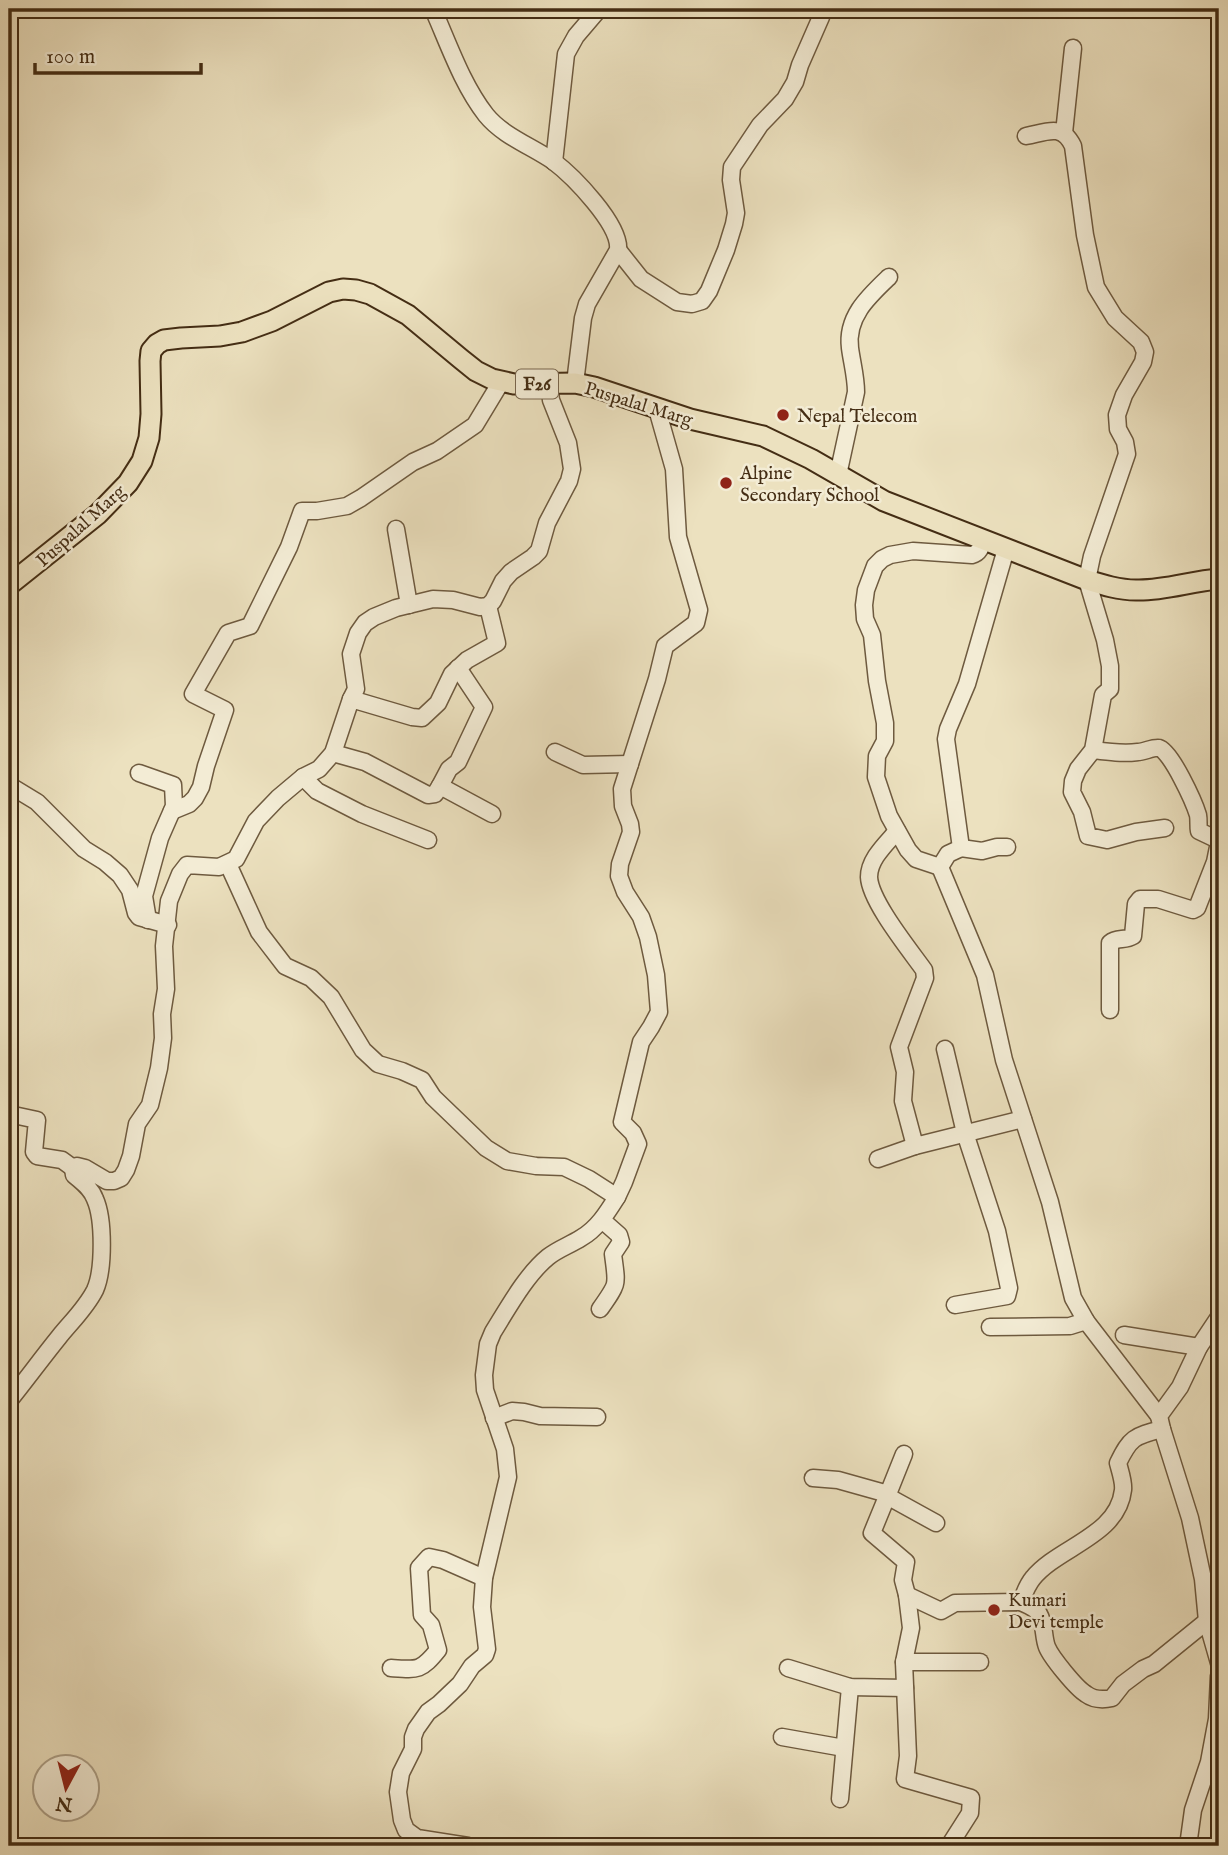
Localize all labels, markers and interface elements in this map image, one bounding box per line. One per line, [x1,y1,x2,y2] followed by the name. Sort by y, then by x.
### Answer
[35,32,201,76] scale bar
[46,44,95,71] text: 100 m
[516,370,558,398] road number: F26
[581,377,696,433] street label: Puspalal Marg
[797,405,918,429] place label: Nepal Telecom
[775,407,791,423] marker: Nepal Telecom
[739,462,880,508] place label: Alpine Secondary School
[718,475,734,491] marker: Alpine Secondary School
[32,480,132,573] street label: Puspalal Marg
[1008,1589,1104,1635] place label: Kumari Devi temple
[986,1602,1002,1618] marker: Kumari Devi temple
[32,1754,102,1824] north arrow
[54,1790,75,1816] text: N

